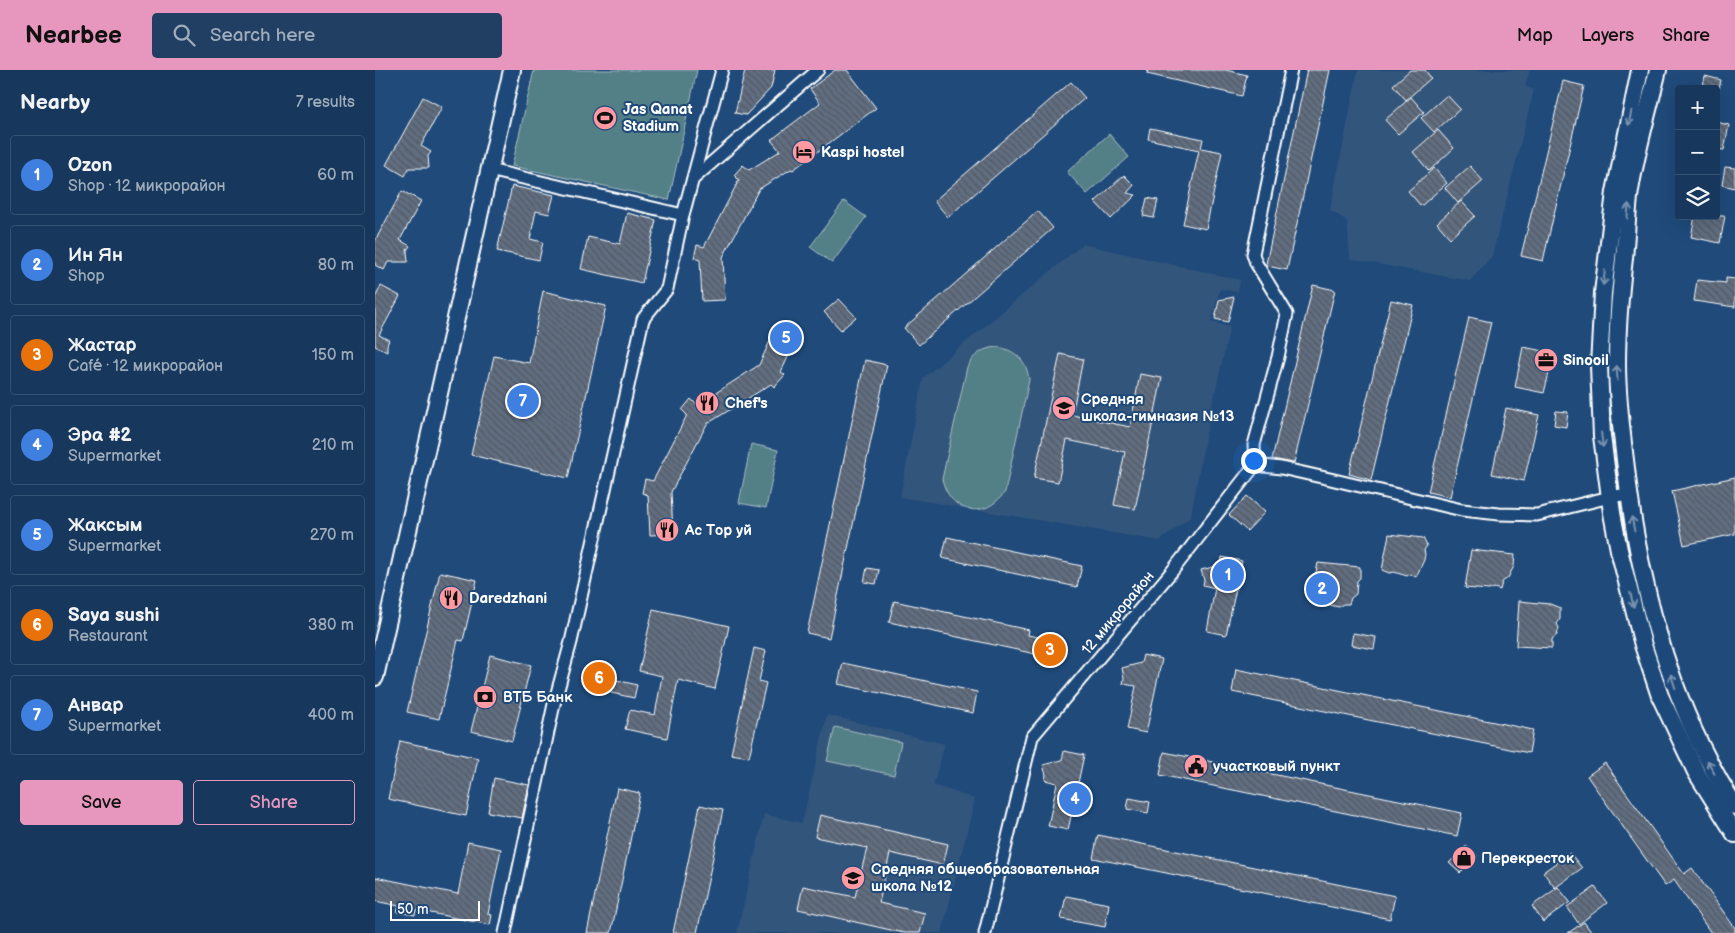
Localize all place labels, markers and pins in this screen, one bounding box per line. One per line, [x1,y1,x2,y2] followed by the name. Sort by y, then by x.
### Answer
[623,100,692,136] place label: Jas Qanat Stadium
[592,105,618,131] sports icon: Jas Qanat Stadium
[791,139,817,165] hotel icon: Kaspi hostel
[821,143,904,162] place label: Kaspi hostel
[770,319,802,357] pin: 5
[1533,347,1559,373] office icon: Sinooil
[1563,351,1609,370] place label: Sinooil
[507,382,539,420] pin: 7
[694,390,720,416] restaurant icon: Chef's
[1081,390,1234,426] place label: Средняя школа-гимназия №13
[725,394,768,413] place label: Chef's
[1051,395,1077,421] school or university icon: Средняя школа-гимназия №13
[654,517,680,543] restaurant icon: Ас Тор уй
[684,521,752,540] place label: Ас Тор уй
[1212,556,1244,594] pin: 1
[1306,570,1338,608] pin: 2
[438,585,464,611] restaurant icon: Daredzhani
[469,589,547,608] place label: Daredzhani
[1034,631,1066,669] pin: 3
[583,659,615,697] pin: 6
[472,684,498,710] bank icon: ВТБ Банк
[503,688,573,707] place label: ВТБ Банк
[1183,753,1209,779] public building icon: участковый пункт
[1213,757,1341,776] place label: участковый пункт
[1059,780,1091,818] pin: 4
[1451,845,1477,871] shop icon: Перекресток
[1481,849,1575,868] place label: Перекресток
[871,860,1100,896] place label: Средняя общеобразовательная школа №12
[840,865,866,891] school or university icon: Средняя общеобразовательная школа №12

